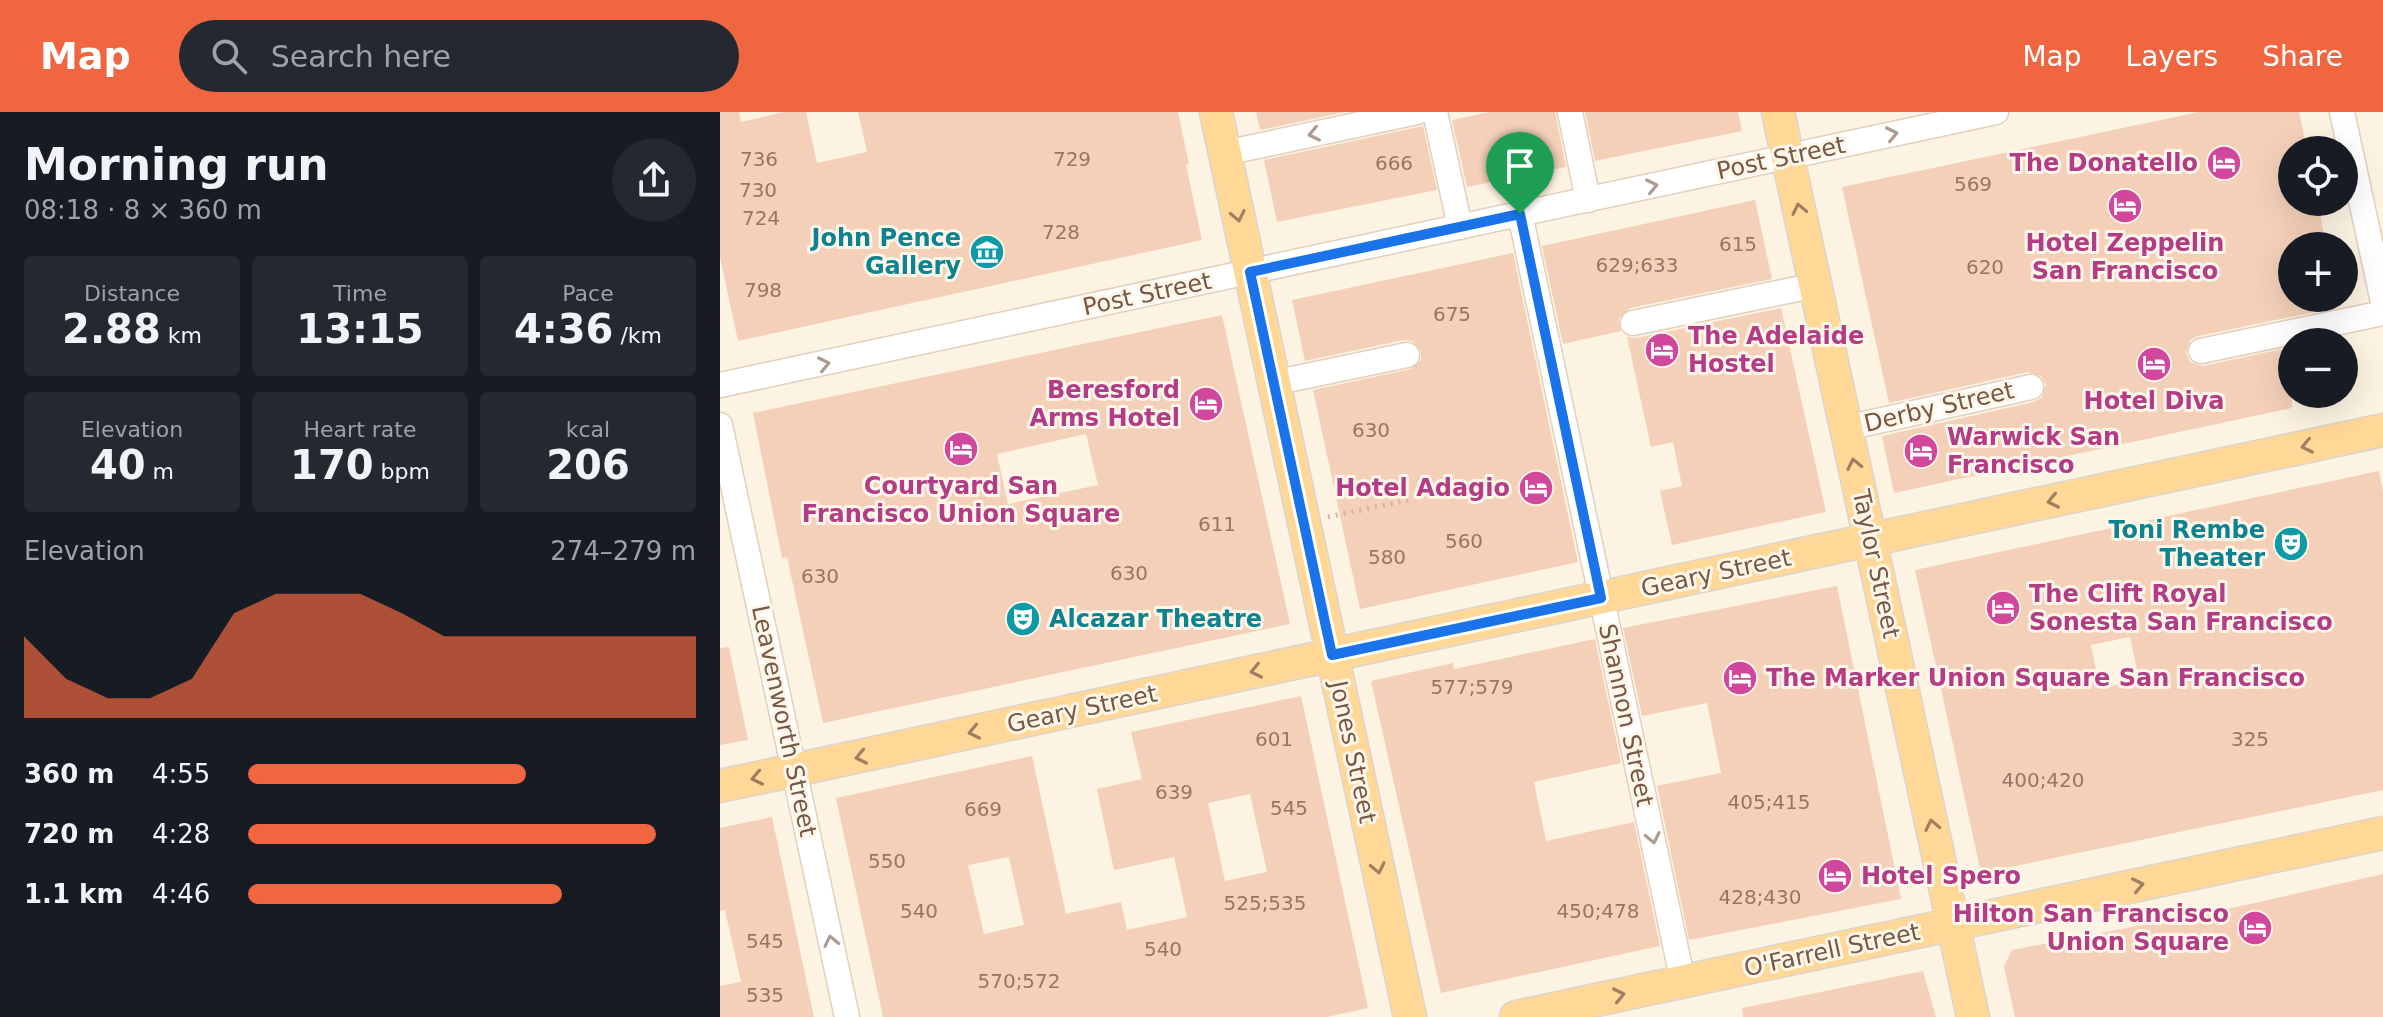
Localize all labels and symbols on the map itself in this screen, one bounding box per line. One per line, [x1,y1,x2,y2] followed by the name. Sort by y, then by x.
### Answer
[1307,125,1321,142] one-way arrow
[1885,127,1898,144] one-way arrow
[1714,131,1848,185] street label: Post Street
[1486,132,1554,214] pin
[2205,144,2243,182] hotel icon: The Donatello
[740,147,778,171] house number: 736
[1053,147,1091,171] house number: 729
[2010,149,2198,177] place label: The Donatello
[1375,151,1413,175] house number: 666
[1954,172,1992,196] house number: 569
[739,178,777,202] house number: 730
[1645,178,1658,195] one-way arrow
[2106,187,2144,225] hotel icon: Hotel Zeppelin San Francisco
[1791,203,1808,217] one-way arrow
[742,206,780,230] house number: 724
[1229,208,1246,222] one-way arrow
[1042,220,1080,244] house number: 728
[810,224,961,280] place label: John Pence Gallery
[2026,229,2224,285] place label: Hotel Zeppelin San Francisco
[1719,232,1757,256] house number: 615
[968,233,1006,271] museum icon: John Pence Gallery
[1595,253,1679,277] house number: 629;633
[1966,255,2004,279] house number: 620
[1080,267,1214,321] street label: Post Street
[744,278,782,302] house number: 798
[1433,302,1471,326] house number: 675
[1688,322,1864,378] place label: The Adelaide Hostel
[1643,331,1681,369] hotel icon: The Adelaide Hostel
[2135,345,2173,383] hotel icon: Hotel Diva
[816,356,830,373] one-way arrow
[1029,376,1180,432] place label: Beresford Arms Hotel
[1861,376,2017,438] street label: Derby Street
[1187,385,1225,423] hotel icon: Beresford Arms Hotel
[2084,387,2224,415] place label: Hotel Diva
[1352,418,1390,442] house number: 630
[1947,423,2120,479] place label: Warwick San Francisco
[942,430,980,468] hotel icon: Courtyard San Francisco Union Square
[1902,432,1940,470] hotel icon: Warwick San Francisco
[2300,437,2314,454] one-way arrow
[1846,457,1863,471] one-way arrow
[1517,469,1555,507] hotel icon: Hotel Adagio
[802,472,1120,528] place label: Courtyard San Francisco Union Square
[1335,474,1510,502] place label: Hotel Adagio
[1846,486,1905,641] street label: Taylor Street
[2046,492,2060,509] one-way arrow
[1198,512,1236,536] house number: 611
[2108,516,2265,572] place label: Toni Rembe Theater
[2272,525,2310,563] theatre icon: Toni Rembe Theater
[1445,529,1483,553] house number: 560
[1638,543,1794,603] street label: Geary Street
[1368,545,1406,569] house number: 580
[1110,561,1148,585] house number: 630
[801,564,839,588] house number: 630
[2029,580,2333,636] place label: The Clift Royal Sonesta San Francisco
[1984,589,2022,627] hotel icon: The Clift Royal Sonesta San Francisco
[1004,600,1042,638] theatre icon: Alcazar Theatre
[746,603,822,839] street label: Leavenworth Street
[1049,605,1262,633] place label: Alcazar Theatre
[1593,621,1659,809] street label: Shannon Street
[1721,659,1759,697] hotel icon: The Marker Union Square San Francisco
[1249,662,1263,679] one-way arrow
[1766,664,2305,692] place label: The Marker Union Square San Francisco
[1430,675,1514,699] house number: 577;579
[1324,676,1382,826] street label: Jones Street
[1004,679,1160,739] street label: Geary Street
[968,723,982,740] one-way arrow
[1255,727,1293,751] house number: 601
[2231,727,2269,751] house number: 325
[855,748,869,765] one-way arrow
[2001,768,2085,792] house number: 400;420
[750,769,764,786] one-way arrow
[1155,780,1193,804] house number: 639
[1727,790,1811,814] house number: 405;415
[1270,796,1308,820] house number: 545
[964,797,1002,821] house number: 669
[1924,818,1941,832] one-way arrow
[1644,831,1661,845] one-way arrow
[868,849,906,873] house number: 550
[1816,857,1854,895] hotel icon: Hotel Spero
[1369,861,1386,875] one-way arrow
[1861,862,2021,890] place label: Hotel Spero
[2131,877,2145,894] one-way arrow
[1718,885,1802,909] house number: 428;430
[1223,891,1307,915] house number: 525;535
[900,899,938,923] house number: 540
[1556,899,1640,923] house number: 450;478
[1953,900,2229,956] place label: Hilton San Francisco Union Square
[2236,909,2274,947] hotel icon: Hilton San Francisco Union Square
[1741,918,1923,982] street label: O'Farrell Street
[746,929,784,953] house number: 545
[823,934,840,948] one-way arrow
[1144,937,1182,961] house number: 540
[977,969,1061,993] house number: 570;572
[746,983,784,1007] house number: 535
[1612,987,1626,1004] one-way arrow

